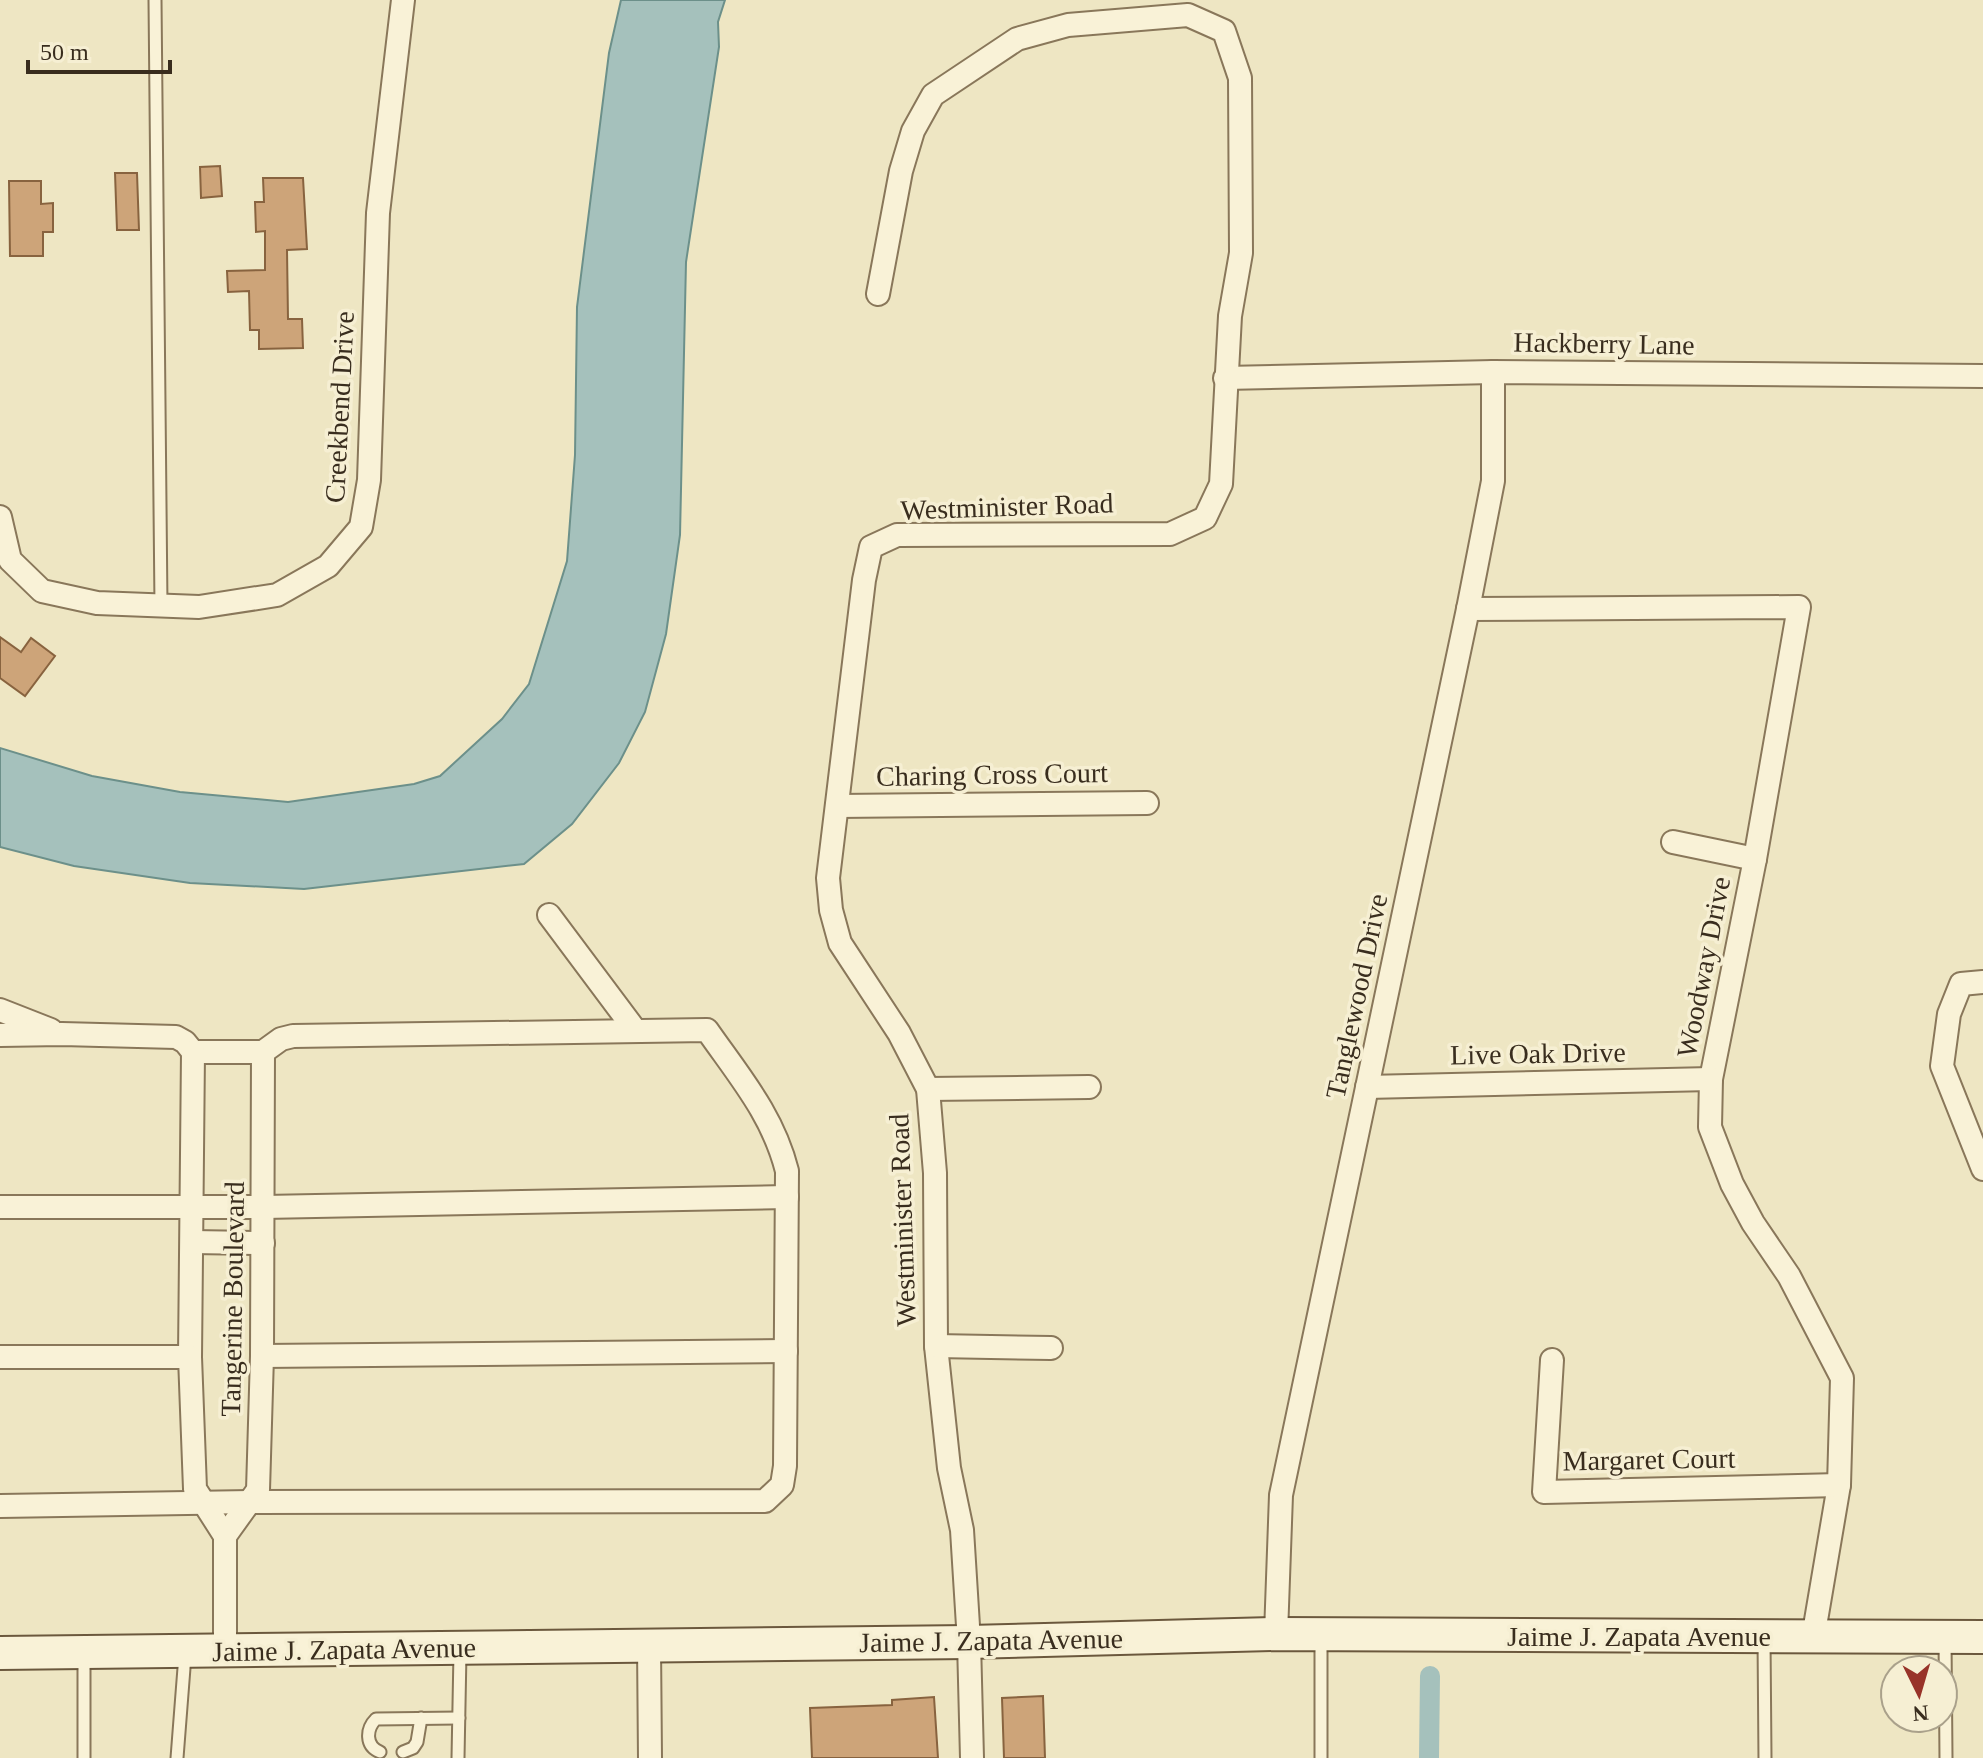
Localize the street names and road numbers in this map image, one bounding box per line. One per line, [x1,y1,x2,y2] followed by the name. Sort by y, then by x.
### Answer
[319,310,360,504] street label: Creekbend Drive
[1513,326,1695,361] street label: Hackberry Lane
[900,487,1114,526] street label: Westminister Road
[876,757,1108,792] street label: Charing Cross Court
[1671,874,1736,1060] street label: Woodway Drive
[1320,891,1393,1101] street label: Tanglewood Drive
[1450,1036,1626,1071] street label: Live Oak Drive
[883,1113,922,1327] street label: Westminister Road
[215,1181,250,1417] street label: Tangerine Boulevard
[1562,1442,1736,1477] street label: Margaret Court
[1507,1621,1771,1652] street label: Jaime J. Zapata Avenue
[859,1623,1123,1658] street label: Jaime J. Zapata Avenue
[212,1632,476,1667] street label: Jaime J. Zapata Avenue

